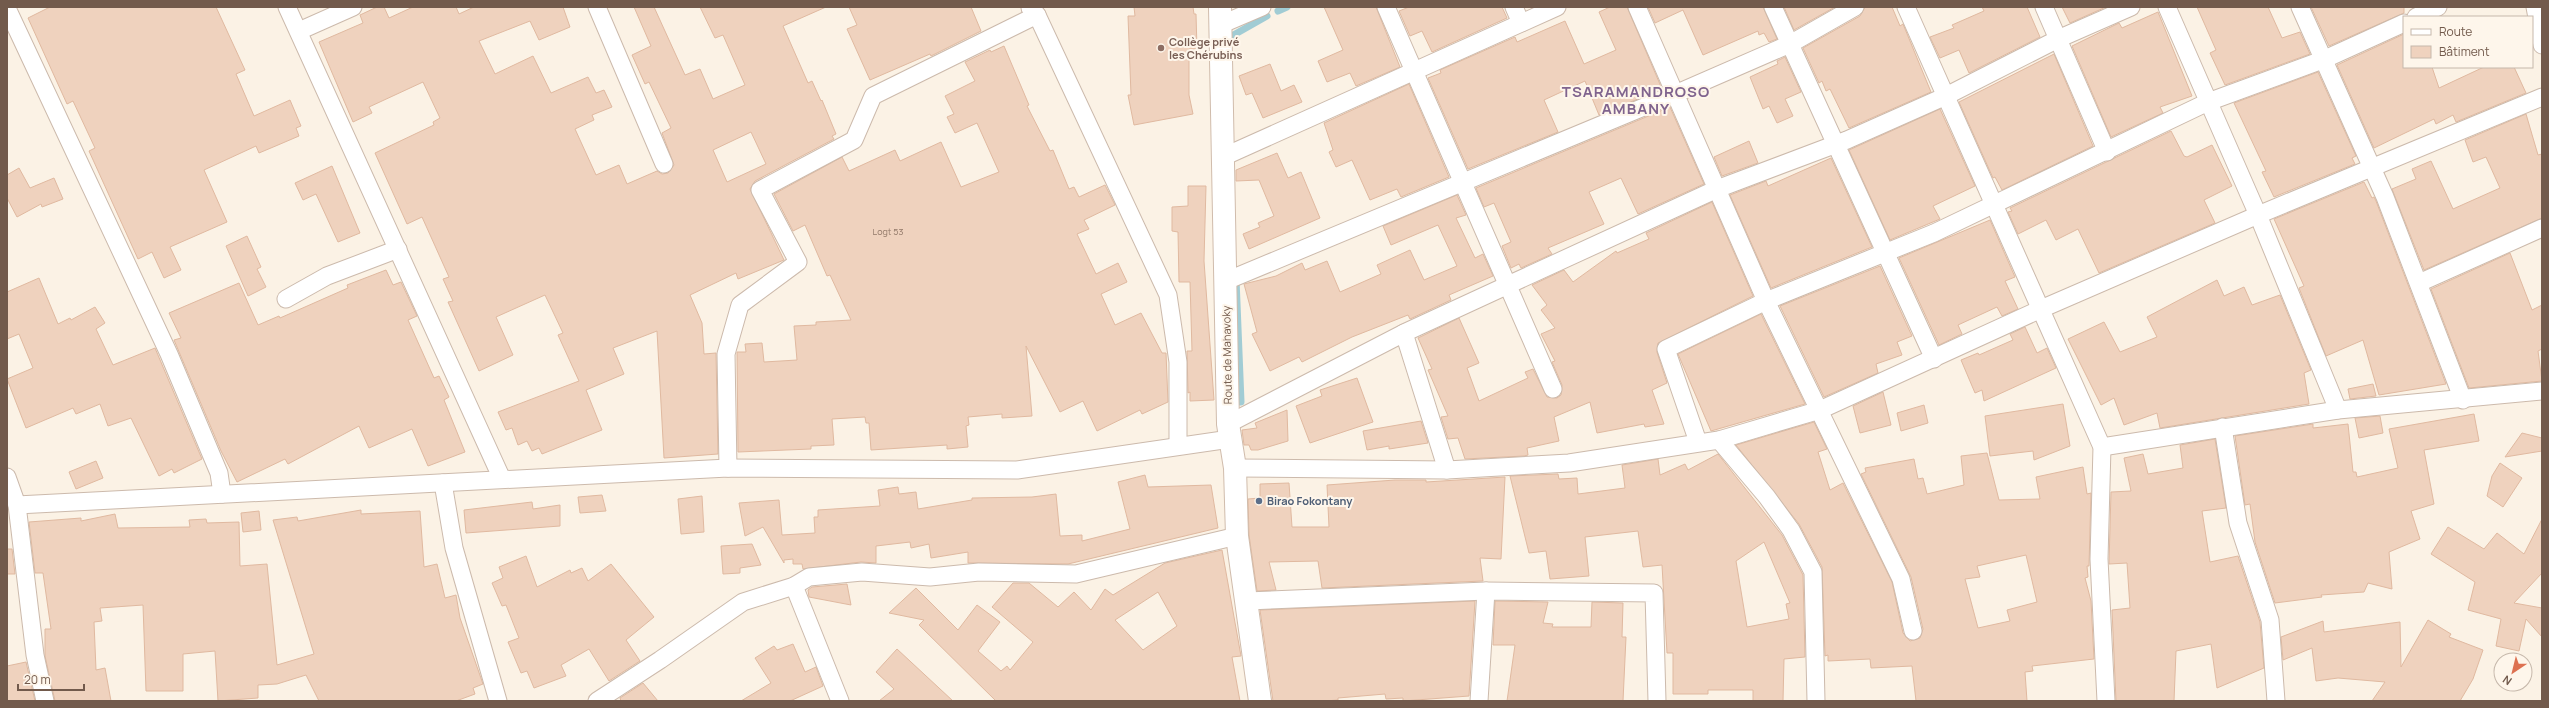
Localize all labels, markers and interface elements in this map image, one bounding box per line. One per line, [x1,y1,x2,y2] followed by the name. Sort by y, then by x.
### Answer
[2403,16,2533,68] legend
[2439,23,2472,40] text: Route
[1169,34,1243,62] place label: Collège privé les Chérubins
[1156,43,1166,53] marker: Collège privé les Chérubins
[2439,43,2490,60] text: Bâtiment
[1562,81,1710,119] district label: TSARAMANDROSO AMBANY
[873,225,903,238] house number: Logt 53
[1218,305,1235,405] street label: Route de Mahavoky
[1267,493,1353,508] place label: Birao Fokontany
[1254,496,1264,506] marker: Birao Fokontany
[2493,652,2533,692] north arrow
[18,666,84,692] scale bar
[24,671,51,688] text: 20 m
[2499,672,2515,689] text: N

